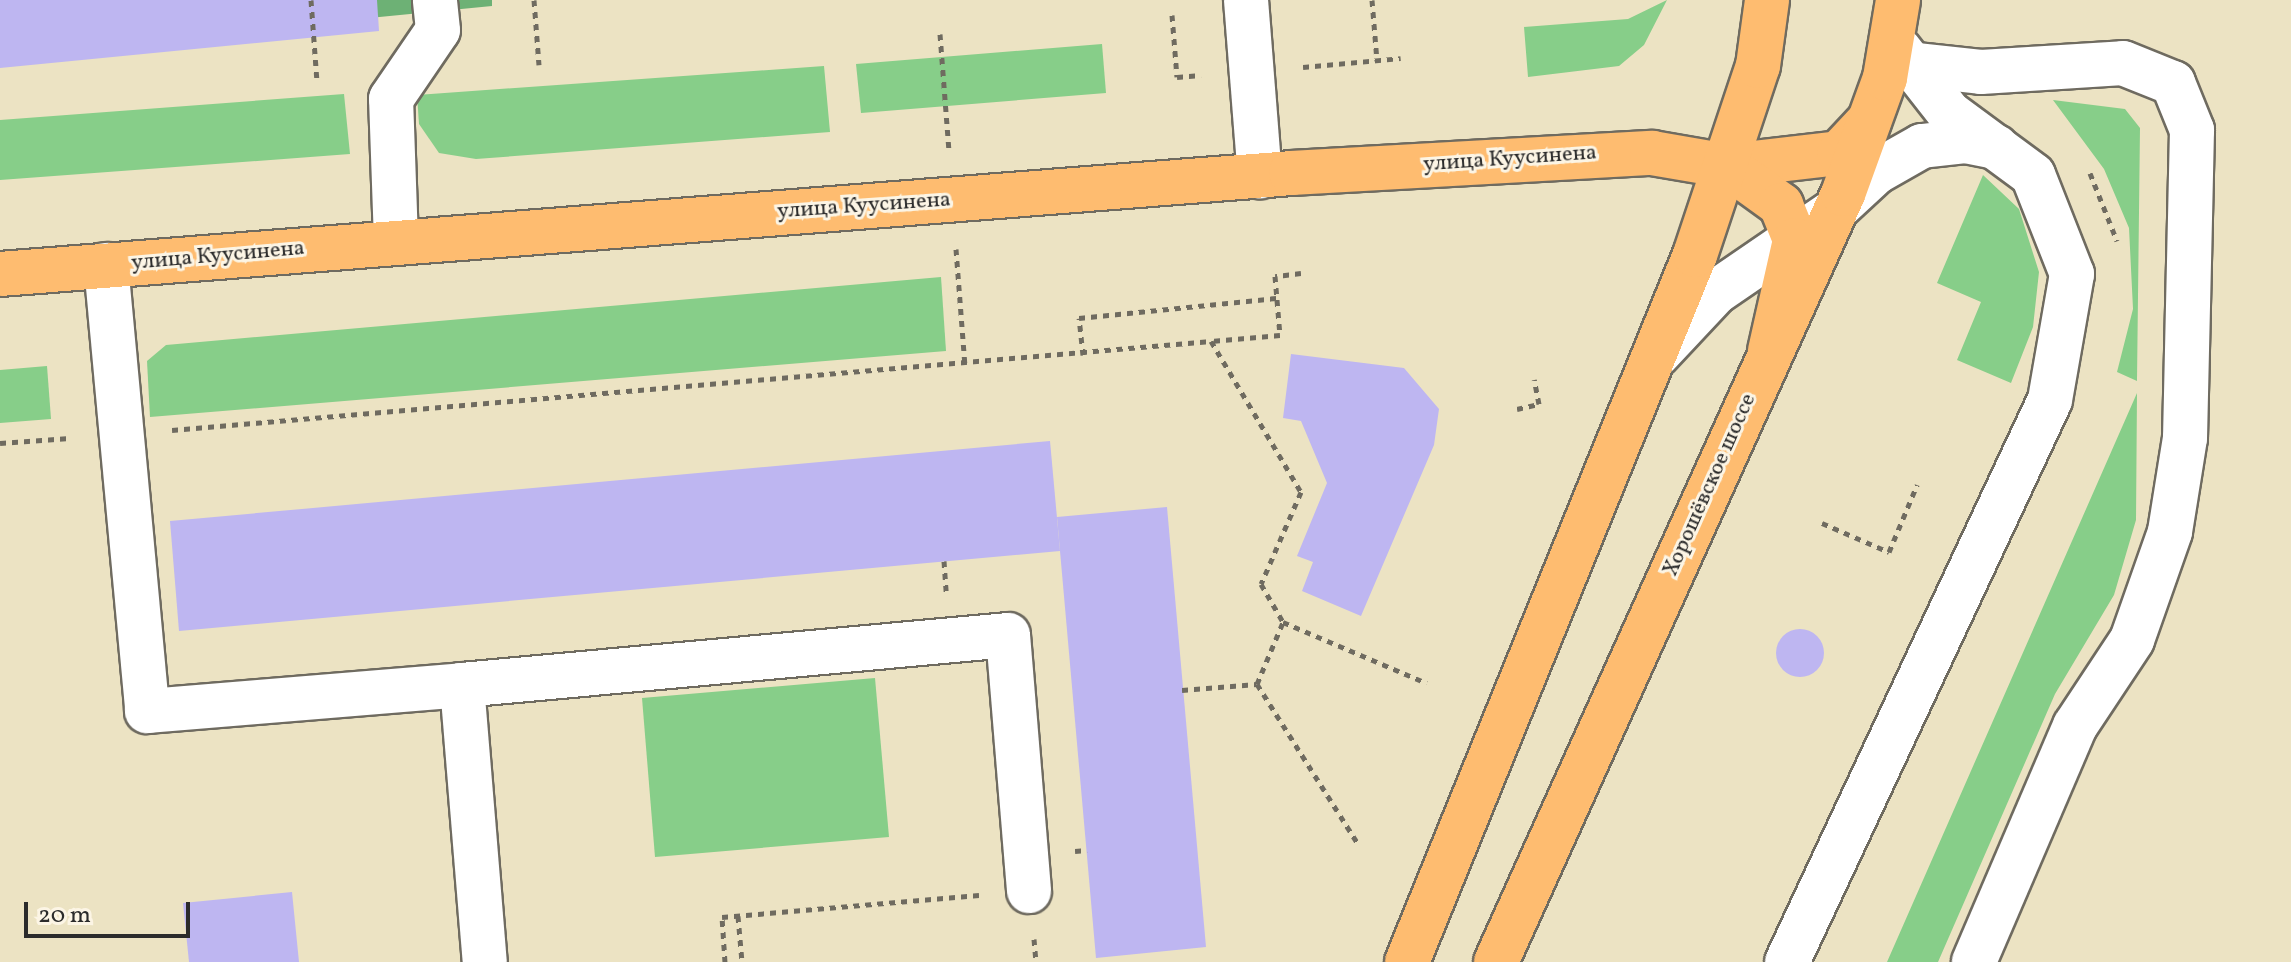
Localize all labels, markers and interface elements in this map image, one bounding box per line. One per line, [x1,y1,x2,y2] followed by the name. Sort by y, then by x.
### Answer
[1422,140,1598,178] street label: улица Куусинена
[776,187,952,225] street label: улица Куусинена
[130,235,306,277] street label: улица Куусинена
[1658,390,1762,580] street label: Хорошёвское шоссе
[28,886,194,936] scale bar
[38,899,91,933] text: 20 m

